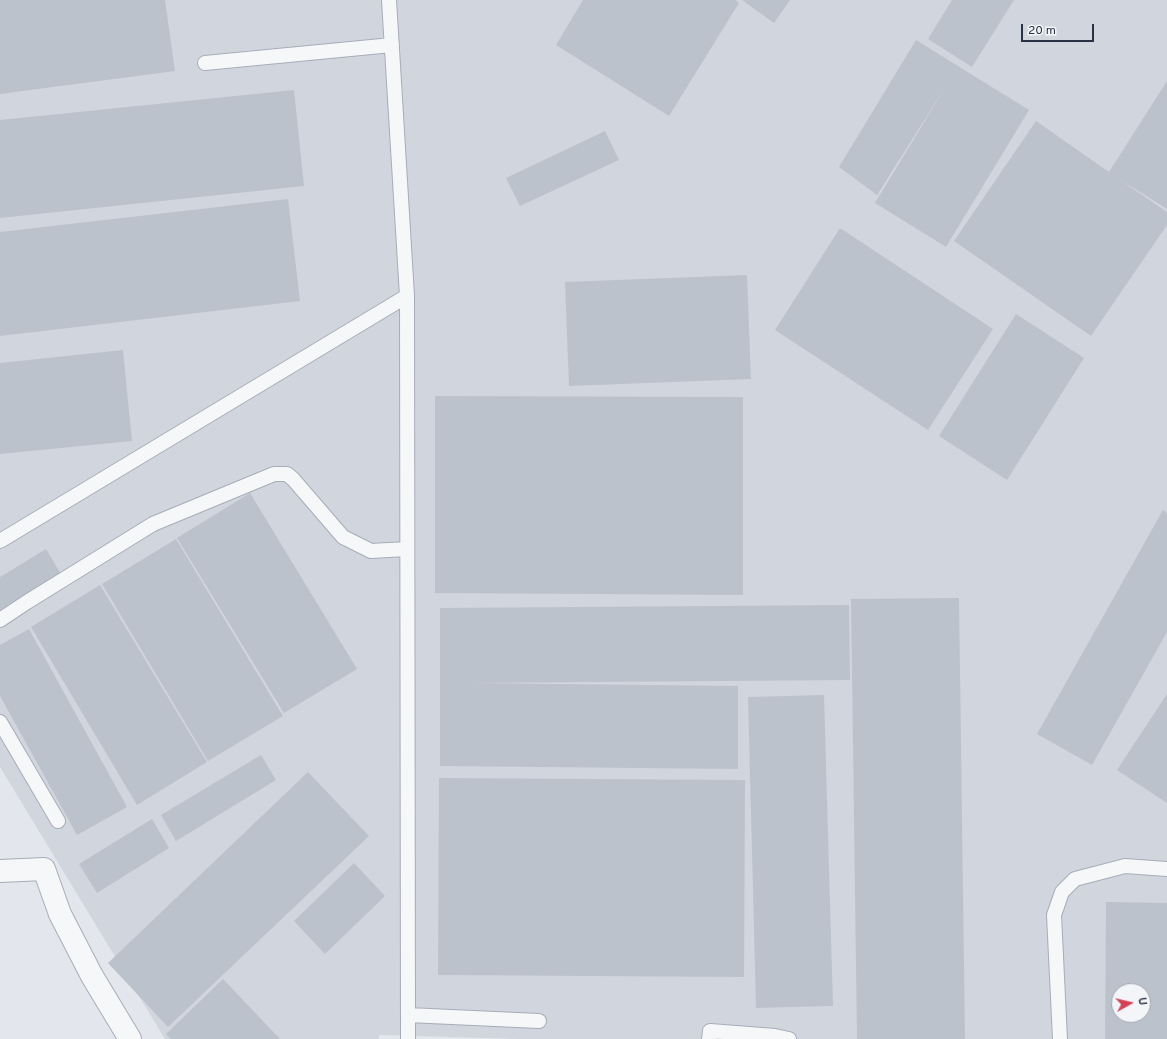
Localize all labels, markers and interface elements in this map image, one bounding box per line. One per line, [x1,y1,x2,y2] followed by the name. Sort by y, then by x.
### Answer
[1023,16,1096,42] scale bar
[1028,23,1056,39] text: 20 m
[1111,983,1151,1023] north arrow
[1134,997,1149,1006] text: U

